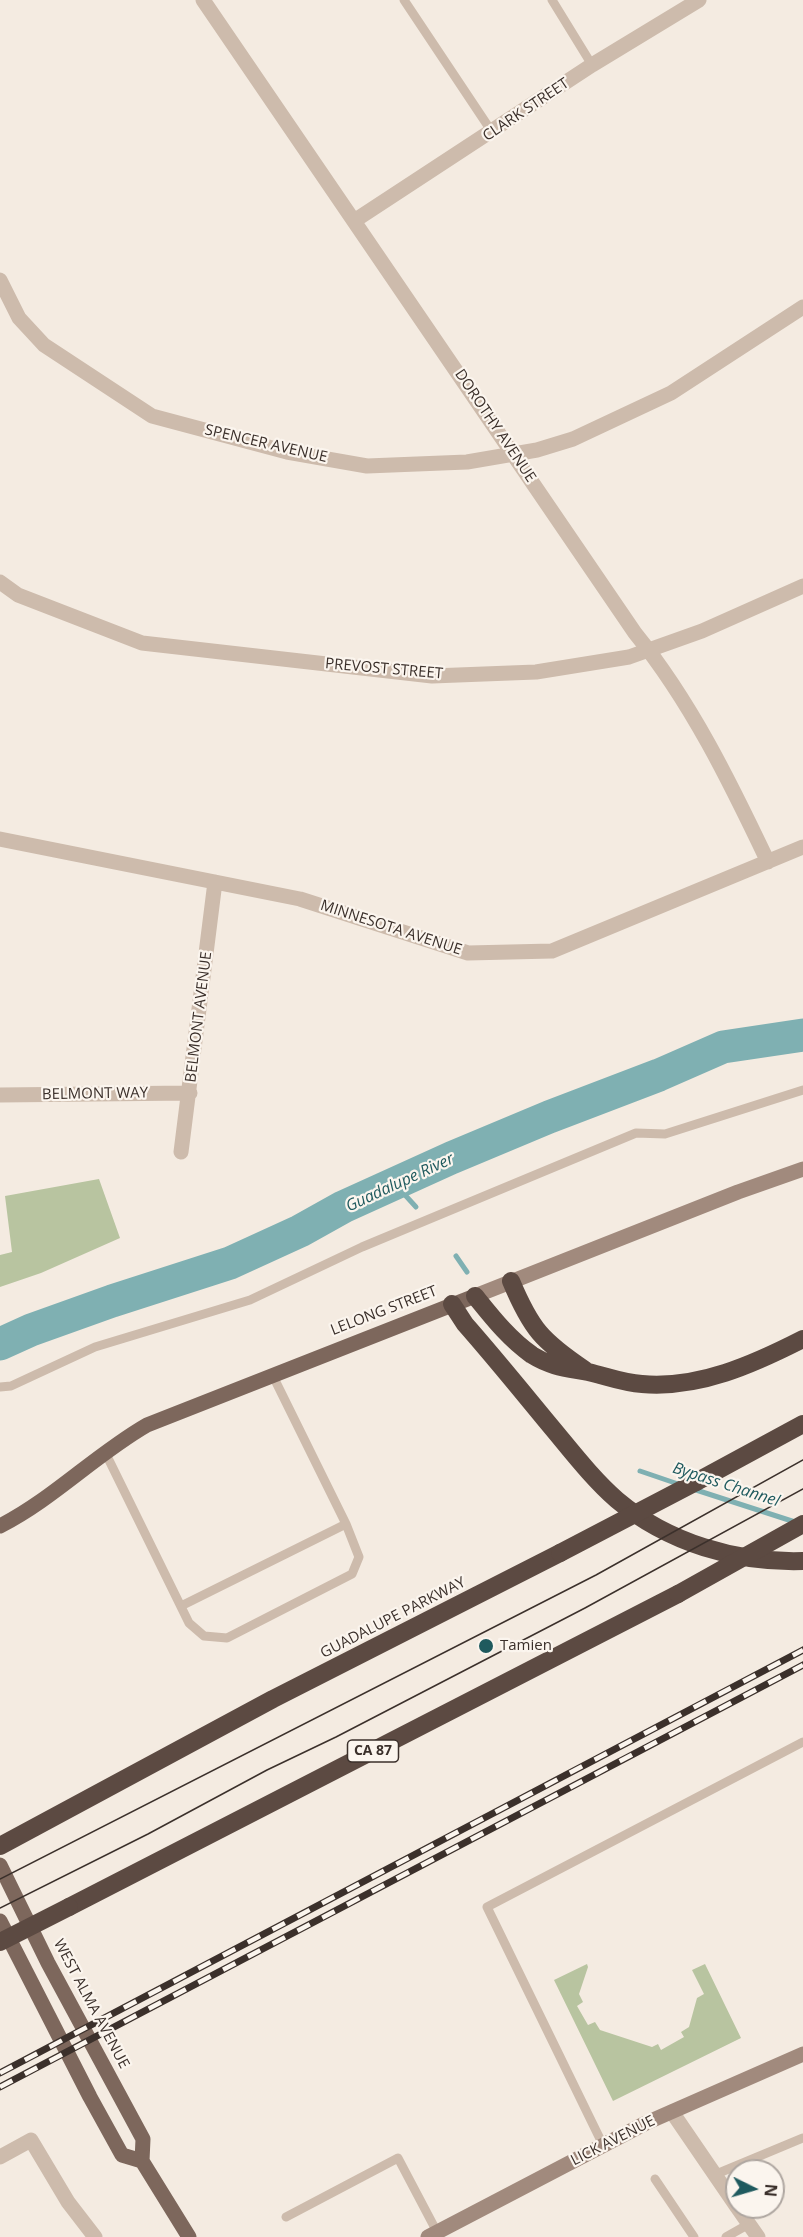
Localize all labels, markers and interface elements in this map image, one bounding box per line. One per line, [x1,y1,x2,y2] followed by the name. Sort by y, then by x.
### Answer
[480,75,572,145] street label: CLARK STREET
[451,366,539,486] street label: DOROTHY AVENUE
[203,421,329,467] street label: SPENCER AVENUE
[324,655,444,683] street label: PREVOST STREET
[318,897,464,959] street label: MINNESOTA AVENUE
[182,950,216,1084] street label: BELMONT AVENUE
[42,1084,148,1104] street label: BELMONT WAY
[343,1150,457,1216] water label: Guadalupe River
[328,1282,440,1340] street label: LELONG STREET
[670,1459,782,1511] water label: Bypass Channel
[317,1574,469,1662] street label: GUADALUPE PARKWAY
[477,1637,495,1655] marker: Tamien
[500,1637,552,1655] place label: Tamien
[348,1740,398,1762] road number: CA 87
[49,1936,133,2072] street label: WEST ALMA AVENUE
[568,2112,658,2170] street label: LICK AVENUE
[725,2159,785,2219] north arrow
[759,2183,782,2198] text: N

